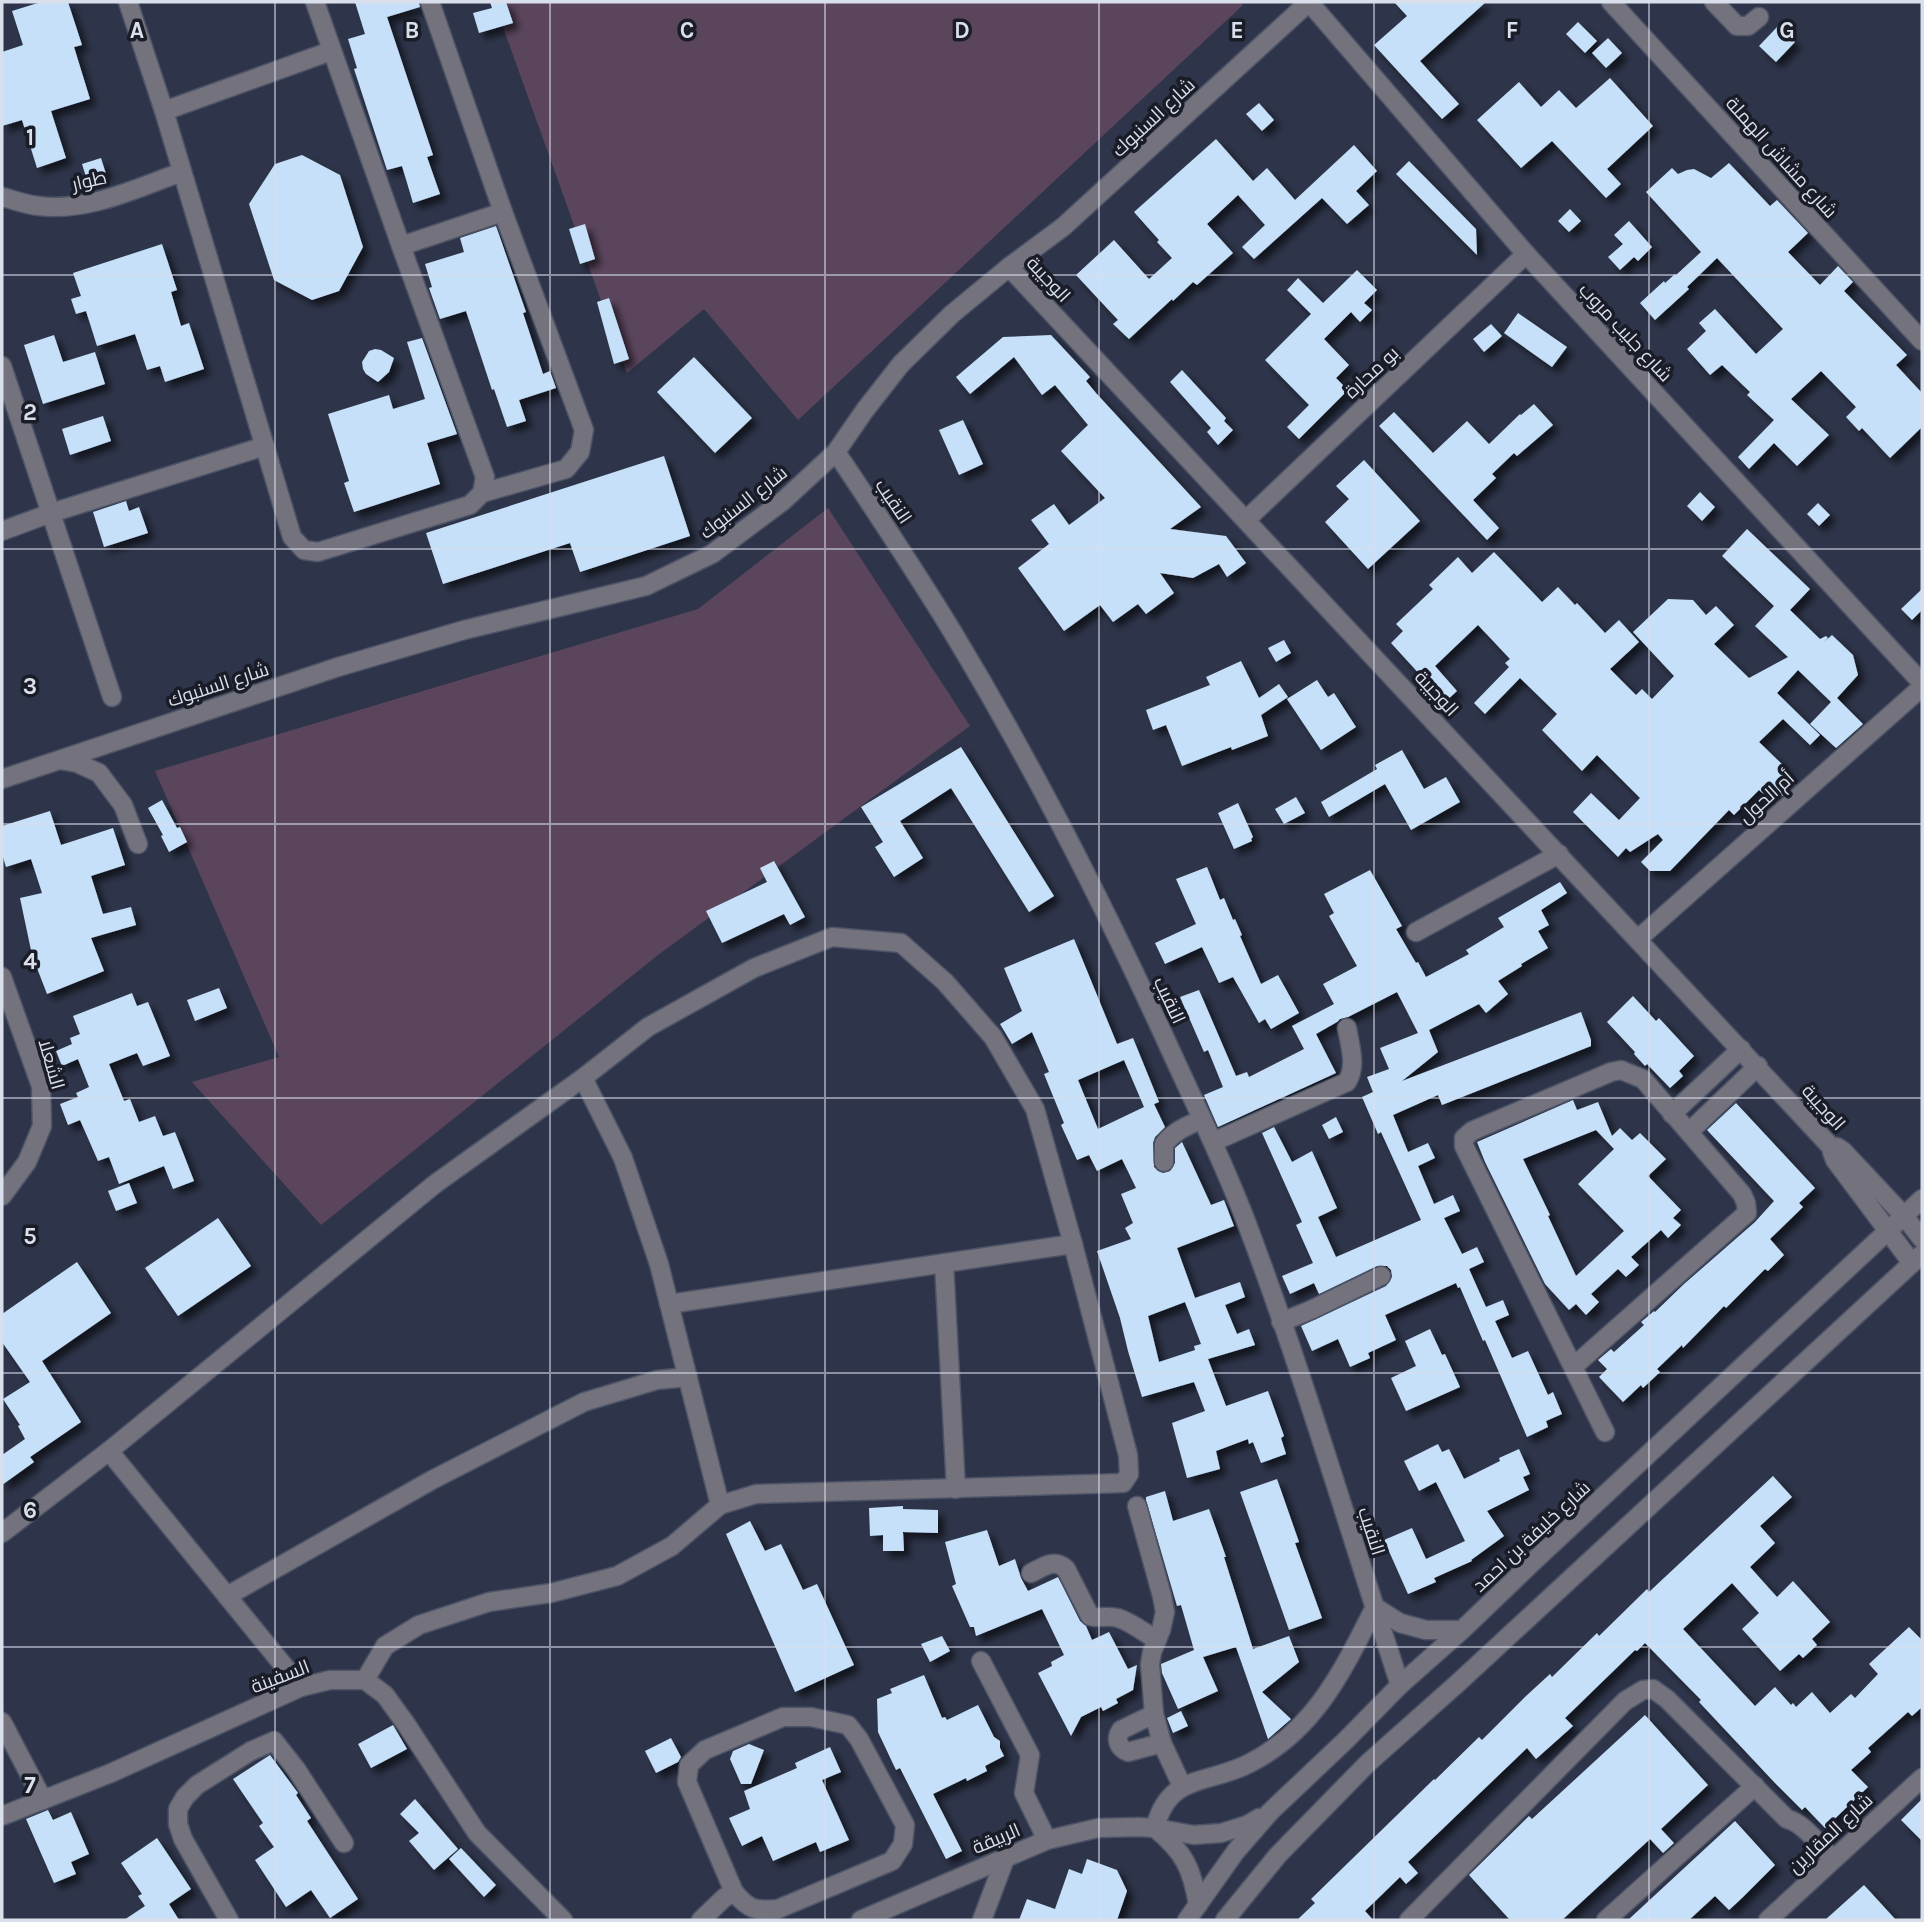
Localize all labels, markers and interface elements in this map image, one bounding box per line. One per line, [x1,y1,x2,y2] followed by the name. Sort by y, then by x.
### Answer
[130,17,144,44] text: A
[405,17,419,44] text: B
[680,17,694,44] text: C
[954,17,970,44] text: D
[1230,17,1244,44] text: E
[1506,17,1518,44] text: F
[1779,17,1795,44] text: G
[1108,74,1201,163] street label: شارع السنبوك
[1720,93,1841,224] street label: شارع مشاش الهملة
[26,124,34,151] text: 1
[69,166,109,196] street label: طوار
[1022,252,1075,307] street label: الوجيبة
[1573,279,1676,388] street label: شارع جليب مروب
[1340,342,1403,403] street label: بو محارة
[23,399,37,426] text: 2
[695,462,793,545] street label: شارع السنبوك
[870,475,916,528] street label: النقيب
[165,658,272,714] street label: شارع السنبوك
[1410,666,1463,721] street label: الوجيبة
[23,673,37,700] text: 3
[1734,766,1800,830] street label: أم الحول
[23,948,37,975] text: 4
[1149,973,1189,1027] street label: النقيب
[33,1036,69,1092] street label: الشعلا
[1797,1080,1850,1135] street label: الوجيبة
[23,1223,37,1250] text: 5
[1468,1477,1596,1598] street label: شارع خليفة بن احمد
[23,1497,37,1524] text: 6
[1353,1505,1389,1558] street label: النقيب
[248,1656,313,1698] street label: السفينة
[24,1772,36,1799] text: 7
[1784,1789,1879,1880] street label: شارع المقارين
[969,1819,1024,1859] street label: الربيقة

